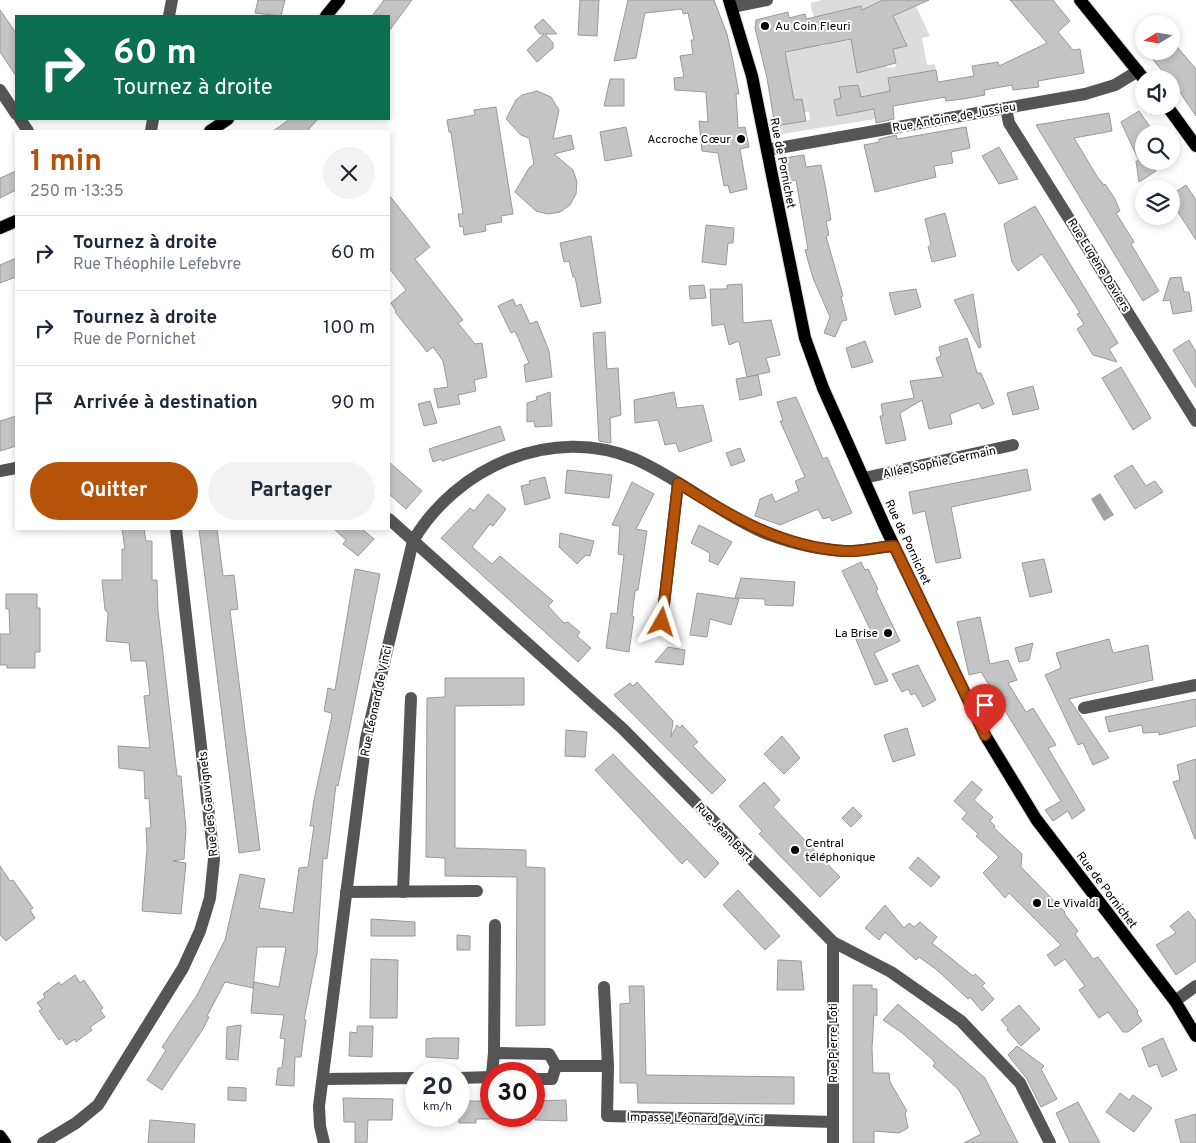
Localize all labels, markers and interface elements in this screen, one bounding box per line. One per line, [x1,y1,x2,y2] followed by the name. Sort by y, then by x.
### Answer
[1135,15,1180,60] north arrow
[1135,15,1180,225] map controls
[775,19,851,35] place label: Au Coin Fleuri
[759,20,771,32] marker: Au Coin Fleuri
[113,32,197,76] text: 60 m
[30,35,95,100] icon: right
[1135,70,1180,115] button: sound
[113,75,273,102] text: Tournez à droite
[891,99,1017,137] street label: Rue Antoine de Jussieu
[765,116,799,210] street label: Rue de Pornichet
[1135,125,1180,170] button: search
[647,132,731,148] place label: Accroche Cœur
[735,133,747,145] marker: Accroche Cœur
[30,144,102,181] text: 1 min
[323,147,375,199] button: close
[1135,180,1180,225] button: layers
[30,182,124,202] text: 250 m · 13:35
[1063,216,1133,315] street label: Rue Eugène Daviers
[73,231,217,255] text: Tournez à droite
[30,239,58,267] icon: right
[331,241,375,265] text: 60 m
[73,255,241,275] text: Rue Théophile Lefebvre
[73,306,217,330] text: Tournez à droite
[30,314,58,342] icon: right
[323,316,375,340] text: 100 m
[73,330,196,350] text: Rue de Pornichet
[30,389,58,417] icon: arrive
[73,391,258,415] text: Arrivée à destination
[331,391,375,415] text: 90 m
[881,443,997,483] street label: Allée Sophie Germain
[30,462,198,520] button: Quitter
[208,462,375,520] button: Partager
[880,497,934,588] street label: Rue de Pornichet
[635,595,687,647] position arrow
[835,626,878,642] place label: La Brise
[882,627,894,639] marker: La Brise
[357,644,397,758] street label: Rue Léonard de Vinci
[964,684,1006,735] pin
[971,691,999,719] icon: arrive
[195,750,222,857] street label: Rue des Gauvignets
[691,800,756,866] street label: Rue Jean Bart
[805,836,876,866] place label: Central téléphonique
[789,844,801,856] marker: Central téléphonique
[1072,849,1140,932] street label: Rue de Pornichet
[1047,896,1099,912] place label: Le Vivaldi
[1031,897,1043,909] marker: Le Vivaldi
[826,1003,842,1083] street label: Rue Pierre Loti
[480,1062,545,1127] speed limit sign: 30
[422,1072,453,1104] text: 20
[423,1099,452,1115] text: km/h
[626,1110,764,1128] street label: Impasse Léonard de Vinci

